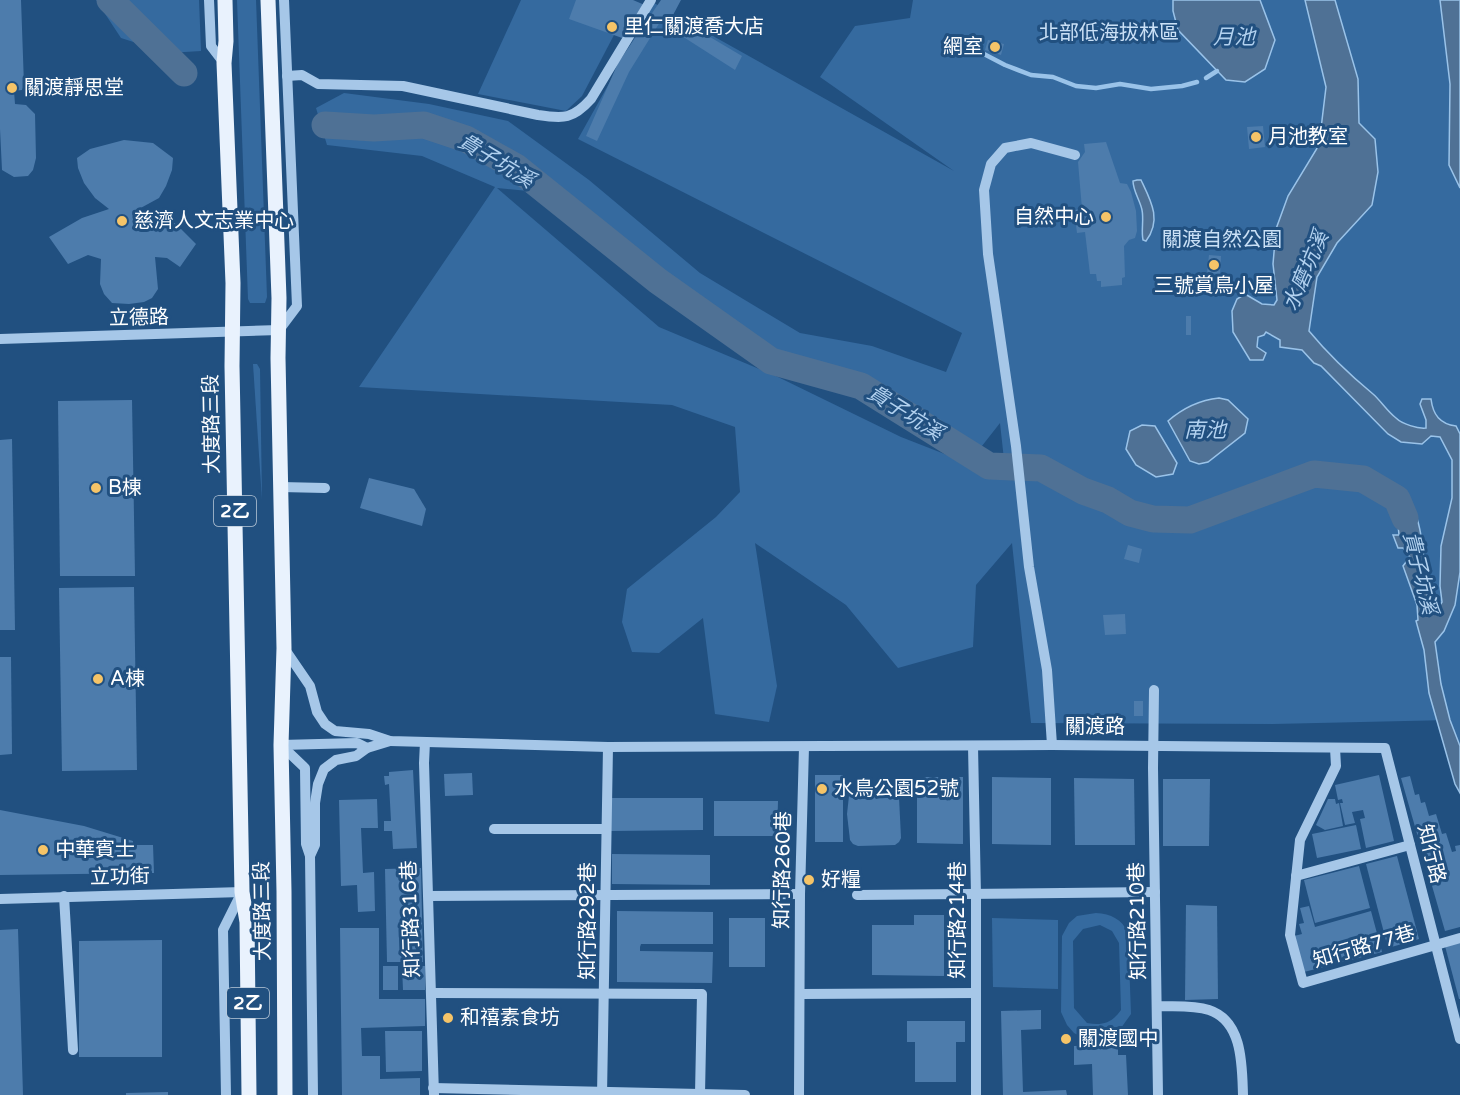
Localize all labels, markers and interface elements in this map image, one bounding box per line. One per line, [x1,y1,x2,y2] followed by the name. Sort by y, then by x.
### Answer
[624,15,764,39] place label: 里仁關渡喬大店
[605,20,619,34] marker: 里仁關渡喬大店
[1039,21,1179,45] park label: 北部低海拔林區
[1213,25,1257,50] water label: 月池
[943,35,983,59] place label: 網室
[988,40,1002,54] marker: 網室
[24,76,124,100] place label: 關渡靜思堂
[5,81,19,95] marker: 關渡靜思堂
[1268,125,1348,149] place label: 月池教室
[454,129,541,195] water label: 貴子坑溪
[1249,130,1263,144] marker: 月池教室
[1014,205,1094,229] place label: 自然中心
[134,209,294,233] place label: 慈濟人文志業中心
[1099,210,1113,224] marker: 自然中心
[115,214,129,228] marker: 慈濟人文志業中心
[1278,225,1335,315] water label: 水磨坑溪
[1162,228,1282,252] park label: 關渡自然公園
[1207,258,1221,272] marker: 三號賞鳥小屋
[1154,274,1274,298] place label: 三號賞鳥小屋
[109,305,169,331] street label: 立德路
[199,374,225,474] street label: 大度路三段
[863,380,950,447] water label: 貴子坑溪
[1184,418,1228,443] water label: 南池
[108,476,142,500] place label: B棟
[89,481,103,495] marker: B棟
[214,496,256,526] road number: 2乙
[1398,529,1443,620] water label: 貴子坑溪
[110,667,145,691] place label: A棟
[91,672,105,686] marker: A棟
[1065,715,1125,739] street label: 關渡路
[834,777,959,801] place label: 水鳥公園52號
[815,782,829,796] marker: 水鳥公園52號
[770,811,796,929] street label: 知行路260巷
[1412,822,1450,886] street label: 知行路
[55,838,135,862] place label: 中華賓士
[36,843,50,857] marker: 中華賓士
[397,860,425,978] street label: 知行路316巷
[250,861,276,961] street label: 大度路三段
[946,861,970,979] street label: 知行路214巷
[576,862,600,980] street label: 知行路292巷
[1125,862,1151,980] street label: 知行路210巷
[90,864,150,890] street label: 立功街
[821,868,861,892] place label: 好糧
[802,873,816,887] marker: 好糧
[1310,921,1418,973] street label: 知行路77巷
[227,988,269,1018] road number: 2乙
[460,1006,560,1030] place label: 和禧素食坊
[441,1011,455,1025] marker: 和禧素食坊
[1078,1027,1158,1051] place label: 關渡國中
[1059,1032,1073,1046] marker: 關渡國中

